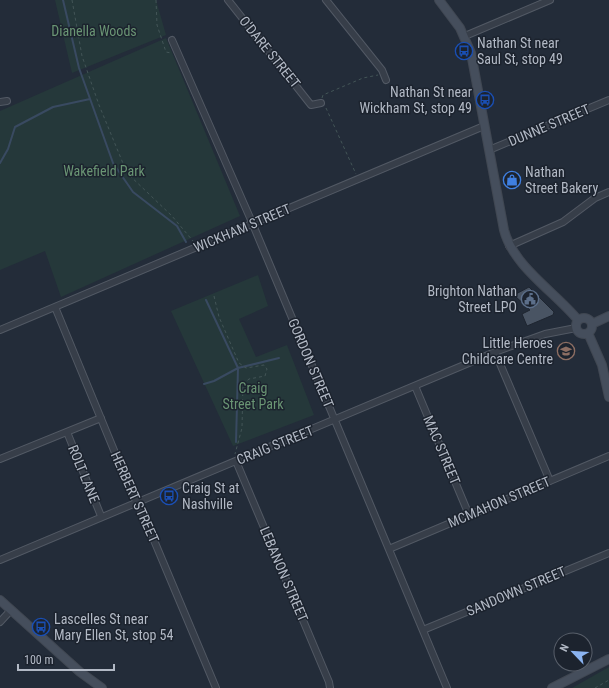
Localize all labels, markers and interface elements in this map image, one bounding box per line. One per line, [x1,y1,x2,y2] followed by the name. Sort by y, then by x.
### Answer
[236,13,304,91] street label: O'DARE STREET
[51,23,137,39] park label: Dianella Woods
[477,35,563,67] place label: Nathan St near Saul St, stop 49
[454,41,474,61] bus stop icon: Nathan St near Saul St, stop 49
[359,84,472,116] place label: Nathan St near Wickham St, stop 49
[475,90,495,110] bus stop icon: Nathan St near Wickham St, stop 49
[506,101,592,149] street label: DUNNE STREET
[63,163,146,179] park label: Wakefield Park
[525,164,598,196] place label: Nathan Street Bakery
[502,170,522,190] shop icon: Nathan Street Bakery
[191,200,293,256] street label: WICKHAM STREET
[427,283,517,315] place label: Brighton Nathan Street LPO
[520,289,540,309] public building icon: Brighton Nathan Street LPO
[285,316,337,410] street label: GORDON STREET
[462,335,553,367] place label: Little Heroes Childcare Centre
[556,341,576,361] school or university icon: Little Heroes Childcare Centre
[223,380,284,412] park label: Craig Street Park
[420,413,464,487] street label: MAC STREET
[234,422,316,468] street label: CRAIG STREET
[65,443,103,505] street label: ROLT LANE
[108,449,162,545] street label: HERBERT STREET
[445,473,553,531] street label: MCMAHON STREET
[182,480,239,512] place label: Craig St at Nashville
[159,486,179,506] bus stop icon: Craig St at Nashville
[257,524,311,624] street label: LEBANON STREET
[464,563,568,619] street label: SANDOWN STREET
[54,611,173,643] place label: Lascelles St near Mary Ellen St, stop 54
[31,617,51,637] bus stop icon: Lascelles St near Mary Ellen St, stop 54
[553,632,593,672] north arrow
[557,642,572,654] text: N
[18,646,114,672] scale bar
[24,653,54,667] text: 100 m

